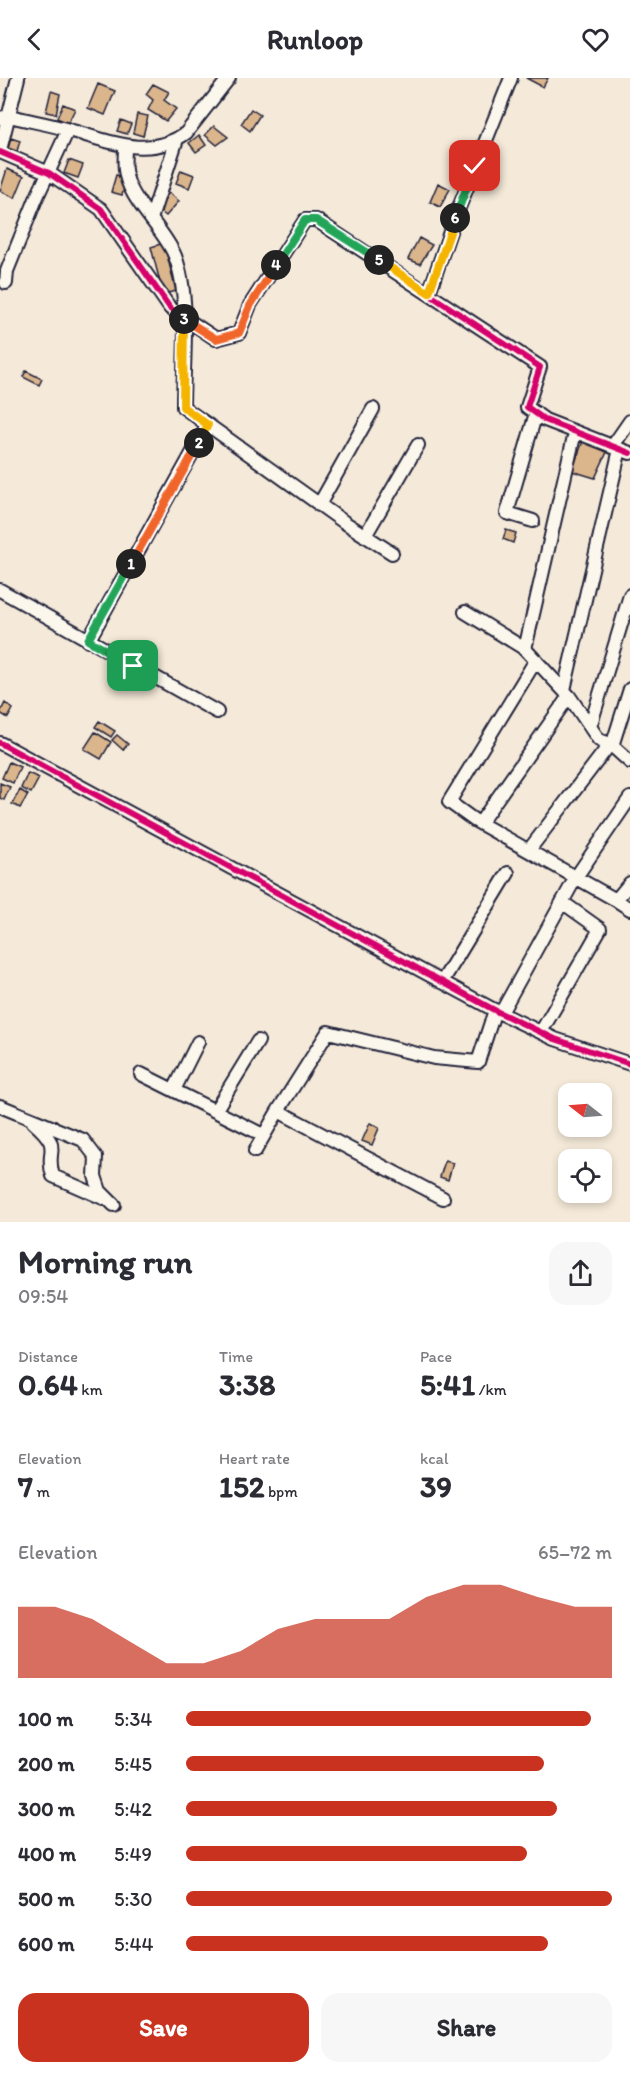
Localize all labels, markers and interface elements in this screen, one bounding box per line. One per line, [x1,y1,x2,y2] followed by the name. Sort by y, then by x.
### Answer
[18,23,51,56] icon: back
[267,23,363,56] text: Runloop
[579,23,612,56] icon: heart
[449,140,500,191] pin
[458,149,491,182] icon: check
[440,203,470,233] pin: 6
[451,208,459,227] text: 6
[364,245,394,275] pin: 5
[261,250,291,280] pin: 4
[375,250,383,269] text: 5
[271,255,281,274] text: 4
[169,304,199,334] pin: 3
[180,309,188,328] text: 3
[184,428,214,458] pin: 2
[195,433,203,452] text: 2
[116,549,146,579] pin: 1
[127,554,135,573] text: 1
[107,640,158,691] pin
[116,649,149,682] icon: arrive
[558,1083,612,1137] north arrow
[558,1083,612,1203] map controls
[558,1149,612,1203] button: locate
[18,1242,193,1281] text: Morning run
[549,1242,612,1305] button: share
[18,1284,68,1308] text: 09:54
[18,1347,78,1366] text: Distance
[219,1347,253,1366] text: Time
[420,1347,452,1366] text: Pace
[18,1366,78,1403] text: 0.64
[219,1366,276,1403] text: 3:38
[420,1366,475,1403] text: 5:41
[78,1380,103,1399] text: km
[475,1380,507,1399] text: /km
[18,1449,82,1468] text: Elevation
[219,1449,290,1468] text: Heart rate
[420,1449,448,1468] text: kcal
[18,1468,33,1505] text: 7
[219,1468,264,1505] text: 152
[420,1468,452,1505] text: 39
[33,1482,50,1501] text: m
[264,1482,298,1501] text: bpm
[18,1540,97,1564] text: Elevation
[538,1540,612,1564] text: 65–72 m
[18,1707,73,1731] text: 100 m
[114,1707,152,1731] text: 5:34
[18,1752,74,1776] text: 200 m
[114,1752,152,1776] text: 5:45
[18,1797,75,1821] text: 300 m
[114,1797,152,1821] text: 5:42
[18,1842,76,1866] text: 400 m
[114,1842,152,1866] text: 5:49
[18,1887,74,1911] text: 500 m
[114,1887,153,1911] text: 5:30
[18,1932,75,1956] text: 600 m
[114,1932,153,1956] text: 5:44
[18,1993,309,2062] button: Save
[321,1993,612,2062] button: Share

